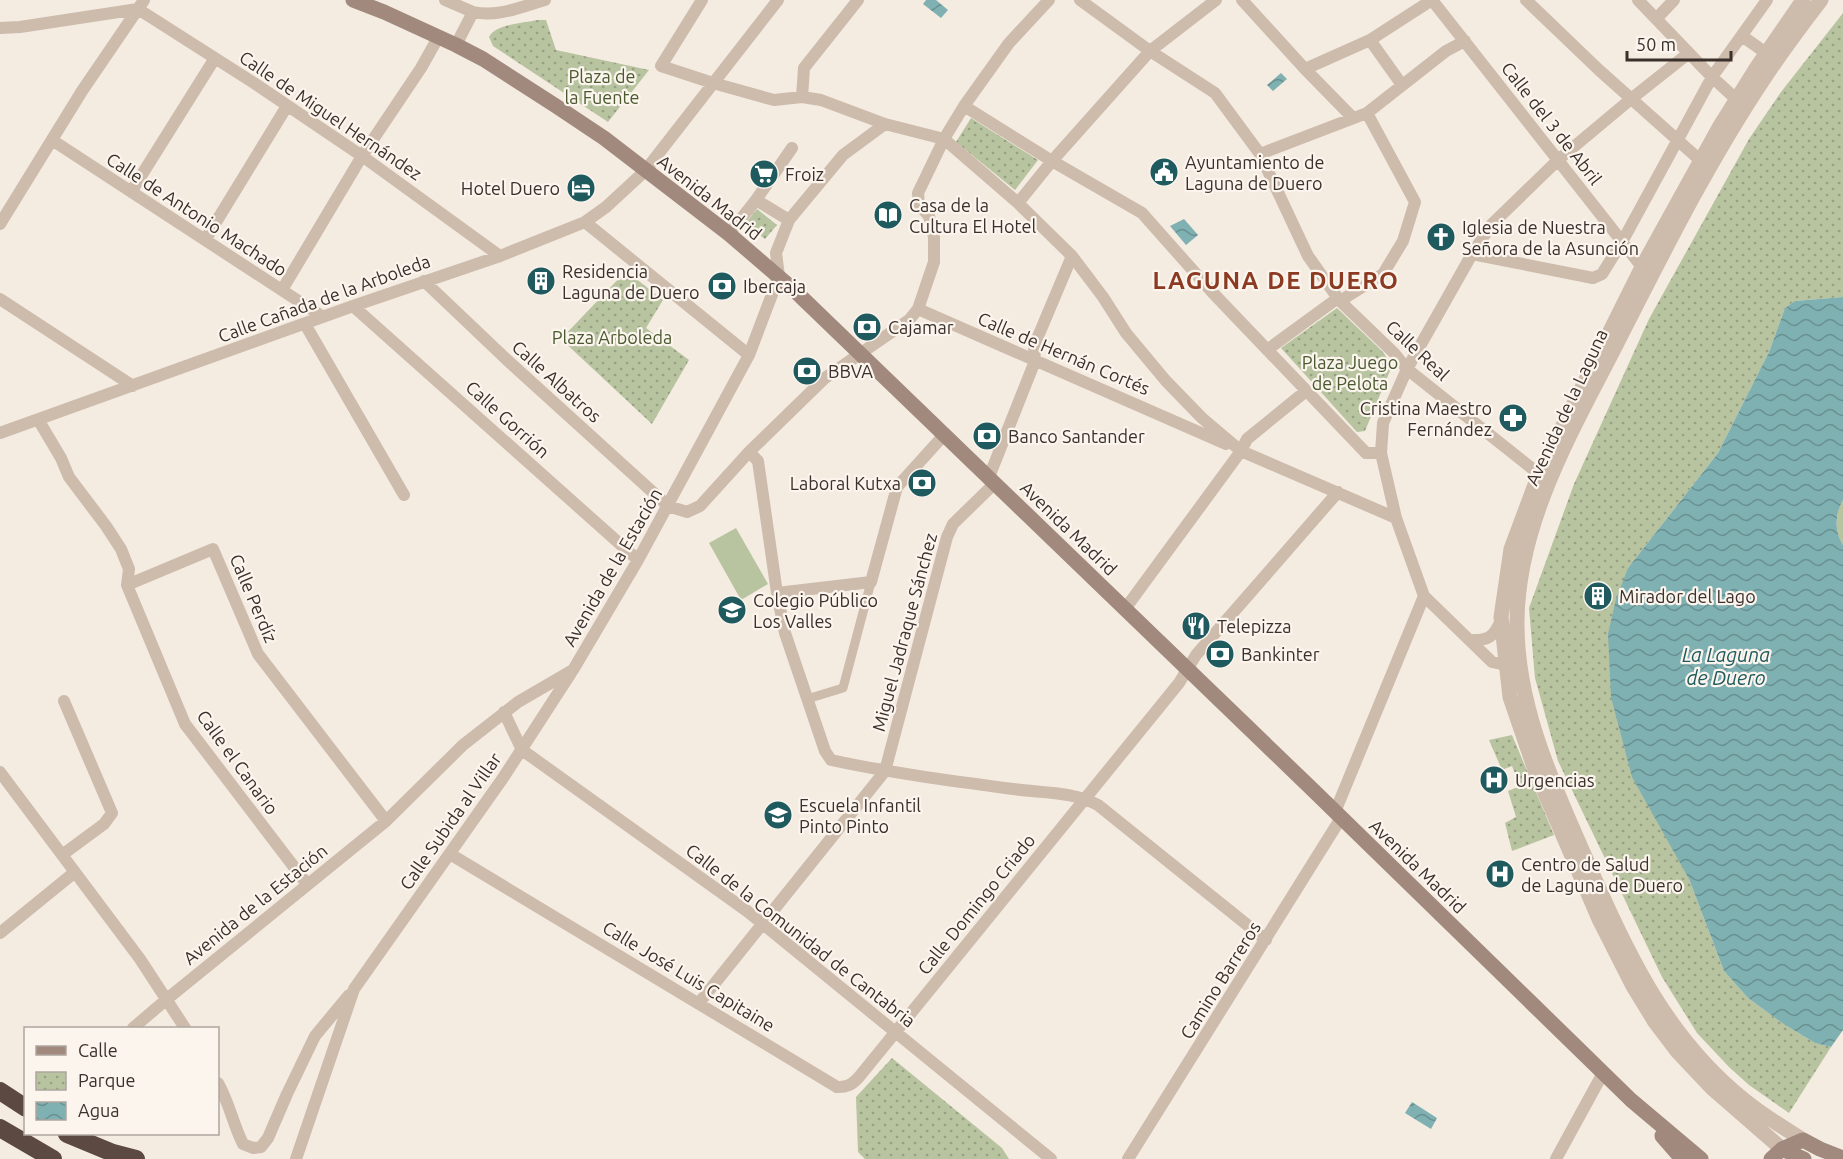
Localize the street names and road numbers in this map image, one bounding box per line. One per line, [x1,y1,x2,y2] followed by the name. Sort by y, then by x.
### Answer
[236,46,426,184] street label: Calle de Miguel Hernández
[1498,58,1606,189] street label: Calle del 3 de Abril
[103,148,291,280] street label: Calle de Antonio Machado
[654,150,766,244] street label: Avenida Madrid
[215,250,433,346] street label: Calle Cañada de la Arboleda
[975,308,1153,398] street label: Calle de Hernán Cortés
[1382,316,1454,384] street label: Calle Real
[1521,326,1611,488] street label: Avenida de la Laguna
[509,336,606,426] street label: Calle Albatros
[462,376,554,462] street label: Calle Gorrión
[1017,477,1121,579] street label: Avenida Madrid
[559,484,665,650] street label: Avenida de la Estación
[868,530,940,734] street label: Miguel Jadraque Sánchez
[226,551,282,645] street label: Calle Perdíz
[193,706,283,818] street label: Calle el Canario
[395,749,505,893] street label: Calle Subida al Villar
[1366,815,1470,917] street label: Avenida Madrid
[913,830,1039,978] street label: Calle Domingo Criado
[682,839,920,1031] street label: Calle de la Comunidad de Cantabria
[179,840,331,968] street label: Avenida de la Estación
[599,917,779,1035] street label: Calle José Luis Capitaine
[1176,917,1264,1042] street label: Camino Barreros

